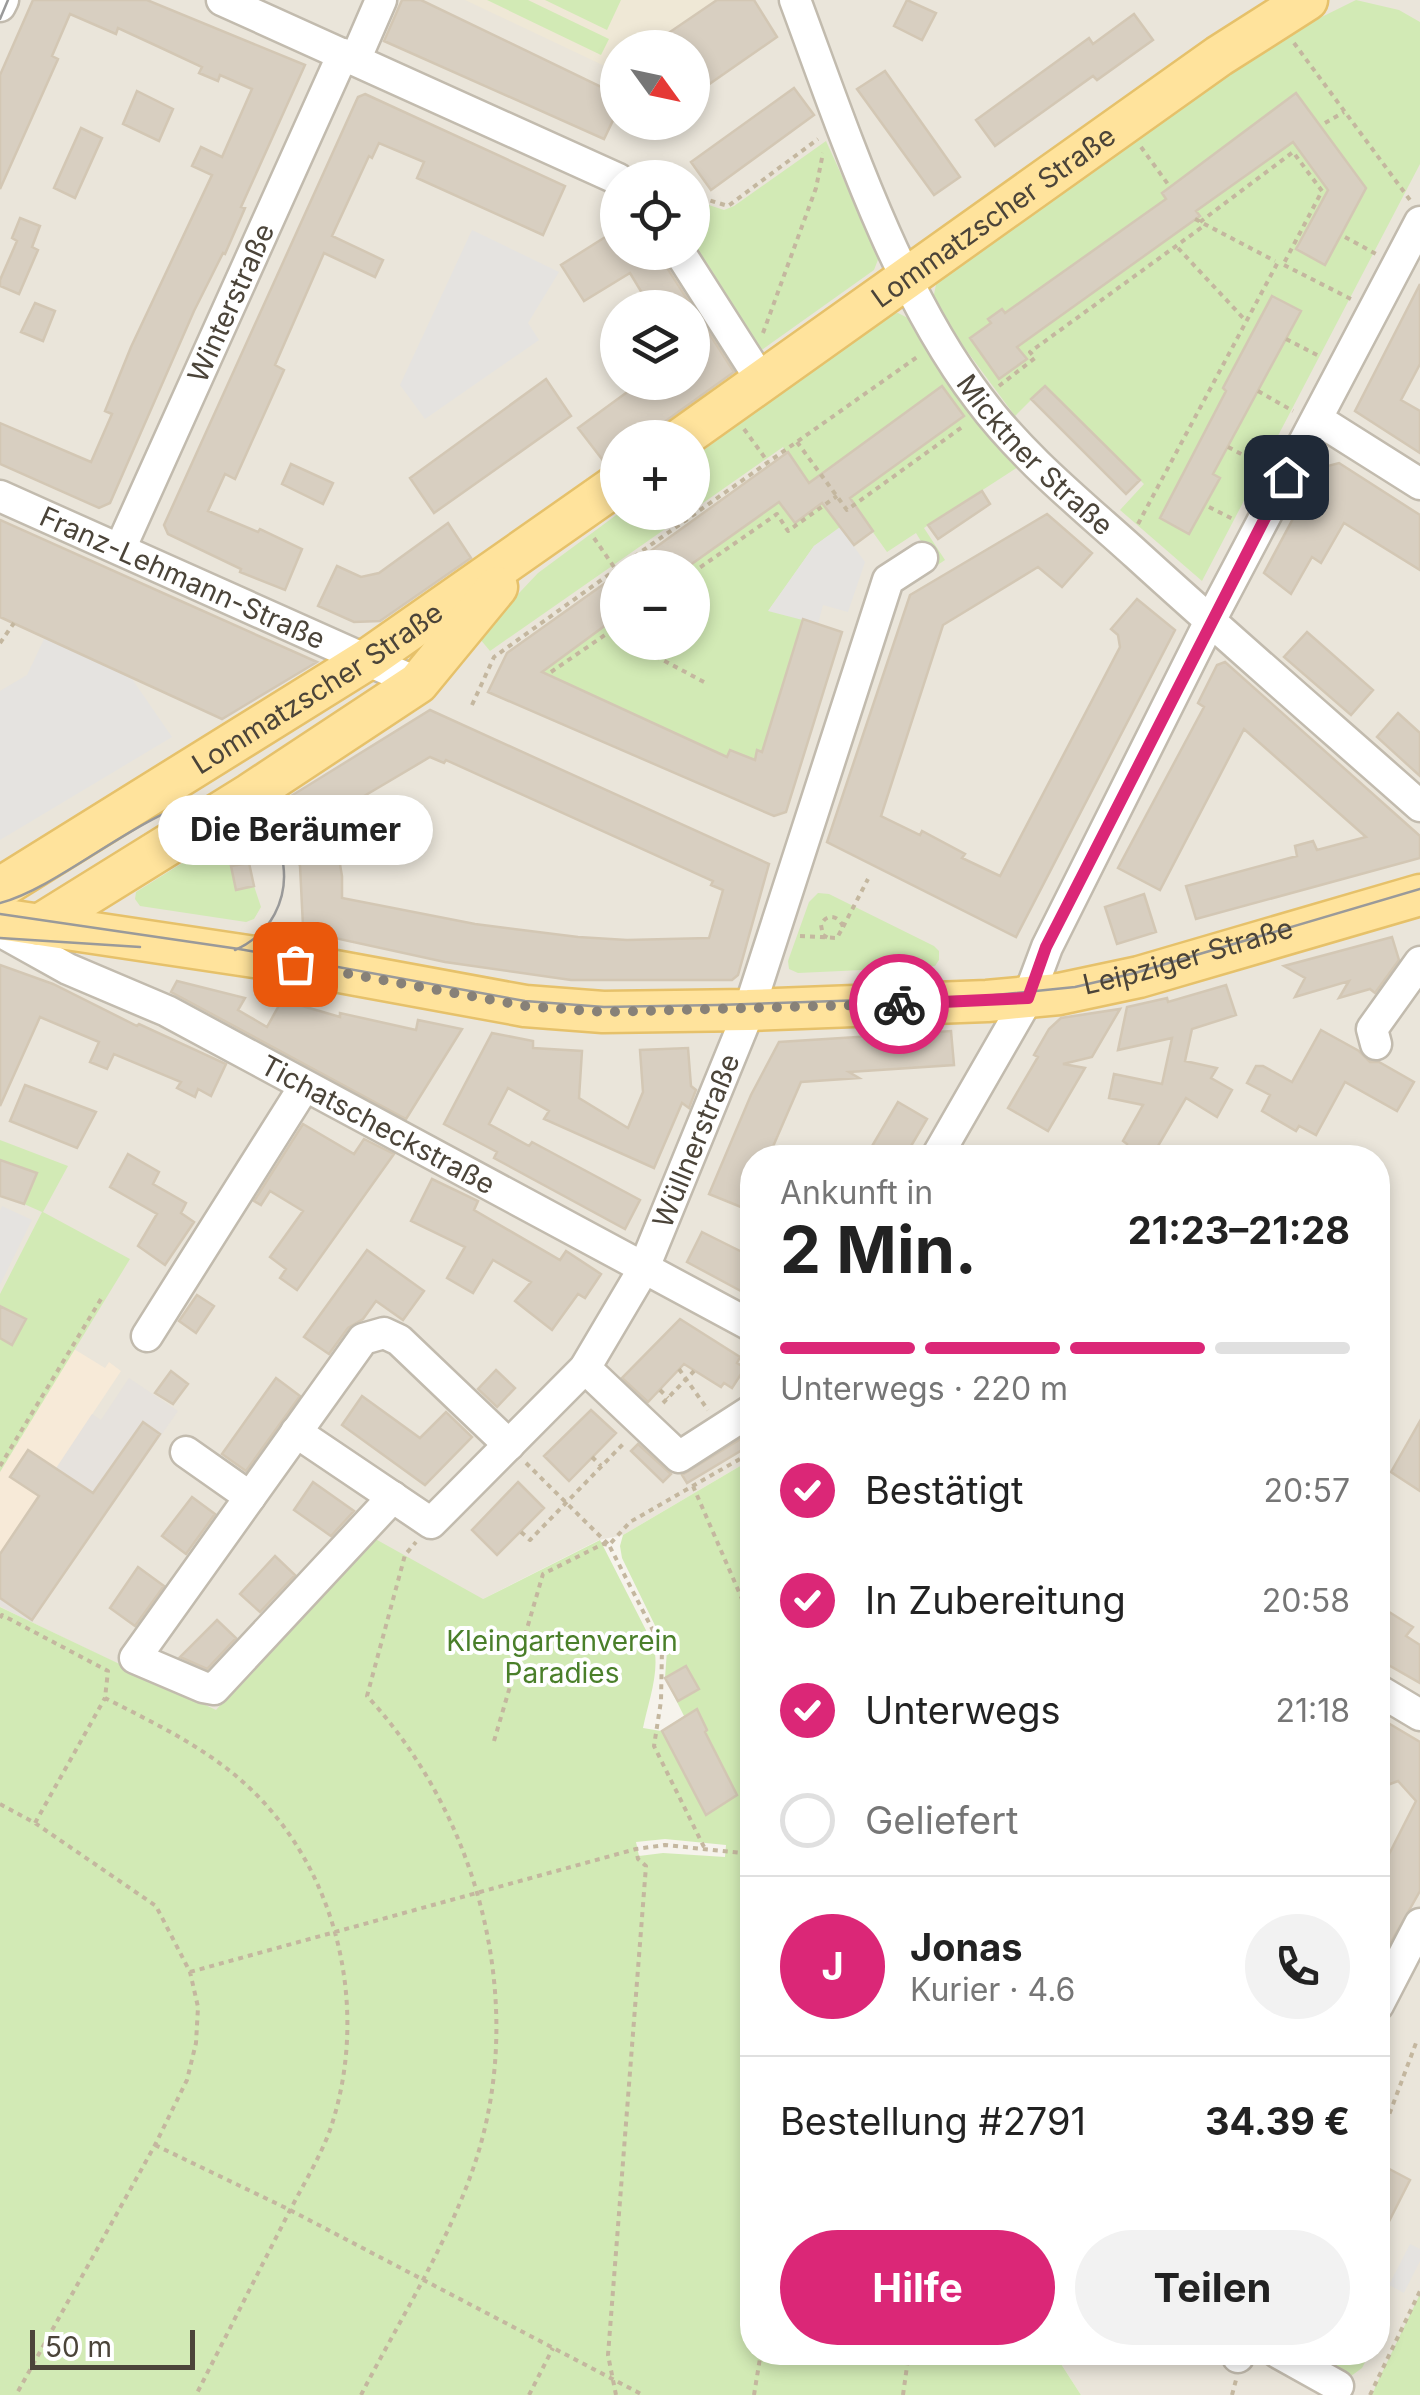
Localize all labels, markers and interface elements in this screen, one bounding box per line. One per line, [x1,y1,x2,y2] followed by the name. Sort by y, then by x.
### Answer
[600,30,710,140] north arrow
[600,30,710,660] map controls
[865,118,1122,315] street label: Lommatzscher Straße
[600,160,710,270] button: locate
[180,218,281,388] street label: Winterstraße
[600,290,710,400] button: layers
[950,368,1120,542] street label: Micktner Straße
[600,420,710,530] button: +
[1244,435,1329,520] pin
[1259,450,1314,505] icon: home
[35,499,330,656] street label: Franz-Lehmann-Straße
[600,550,710,660] button: −
[186,595,449,781] street label: Lommatzscher Straße
[158,794,432,864] callout: Die Beräumer
[190,810,401,849] text: Die Beräumer
[1079,910,1297,1002] street label: Leipziger Straße
[253,922,338,1007] pin
[268,937,323,992] icon: bag
[849,954,949,1054] courier
[872,977,927,1032] icon: bike
[255,1048,501,1201] street label: Tichatscheckstraße
[645,1049,747,1233] street label: Wüllnerstraße
[780,1173,933,1212] text: Ankunft in
[1128,1207,1350,1253] text: 21:23–21:28
[780,1210,977,1289] text: 2 Min.
[780,1369,1068,1408] text: Unterwegs · 220 m
[780,1463,835,1518] icon: check
[865,1467,1023,1513] text: Bestätigt
[1264,1471,1350,1510] text: 20:57
[780,1573,835,1628] icon: check
[865,1577,1126,1623] text: In Zubereitung
[1262,1581,1350,1620] text: 20:58
[446,1624,678,1690] park label: Kleingartenverein Paradies
[780,1683,835,1738] icon: check
[865,1687,1061,1733] text: Unterwegs
[1275,1691,1350,1730] text: 21:18
[865,1797,1019,1843] text: Geliefert
[1245,1914,1350,2019] button: phone
[910,1924,1023,1970] text: Jonas
[821,1943,844,1989] text: J
[910,1970,1075,2009] text: Kurier · 4.6
[780,2098,1086,2144] text: Bestellung #2791
[1205,2098,1350,2144] text: 34.39 €
[780,2230,1055,2345] button: Hilfe
[1075,2230,1350,2345] button: Teilen
[30,2325,195,2370] scale bar
[45,2330,112,2364] text: 50 m

